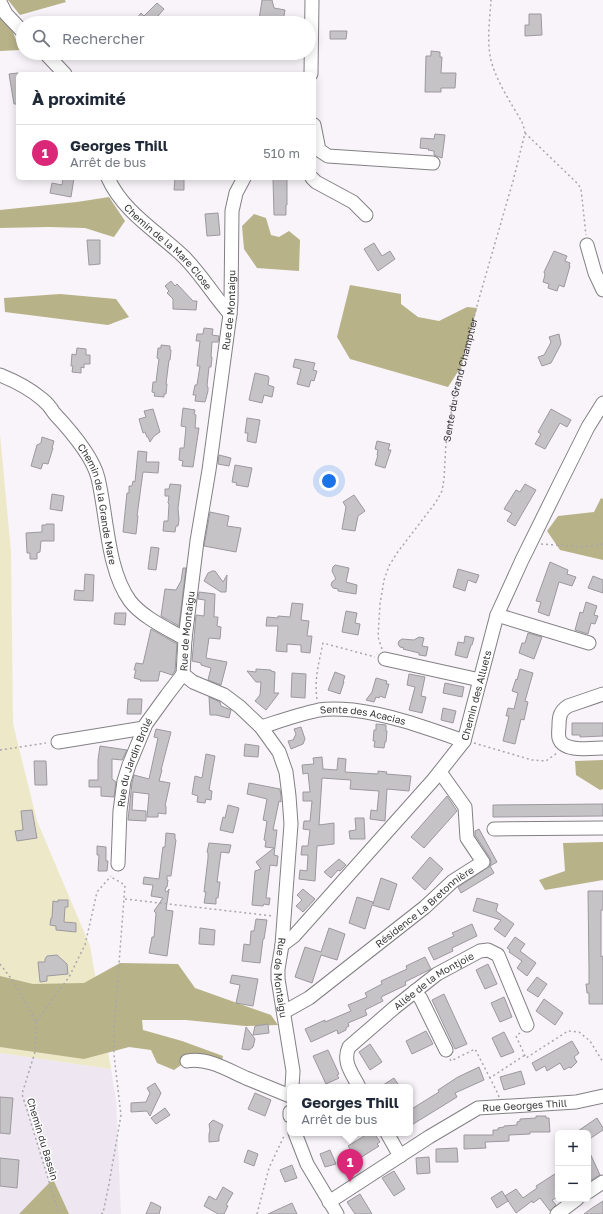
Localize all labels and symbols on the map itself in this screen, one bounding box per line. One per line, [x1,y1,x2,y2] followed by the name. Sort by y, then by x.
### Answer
[122,201,215,292] street label: Chemin de la Mare Close
[219,270,237,351] street label: Rue de Montaigu
[440,316,480,443] street label: Sente du Grand Champtier
[75,441,120,566] street label: Chemin de la Grande Mare
[319,471,339,491] your location
[177,590,197,672] street label: Rue de Montaigu
[458,649,494,742] street label: Chemin des Alluets
[319,703,407,727] street label: Sente des Acacias
[115,715,155,808] street label: Rue du Jardin Brûlé
[373,863,476,950] street label: Résidence La Bretonnière
[272,937,290,1018] street label: Rue de Montaigu
[391,949,476,1012] street label: Allée de la Montjoie
[25,1096,61,1182] street label: Chemin du Bassin
[482,1097,567,1114] street label: Rue Georges Thill
[337,1149,363,1182] pin: 1

